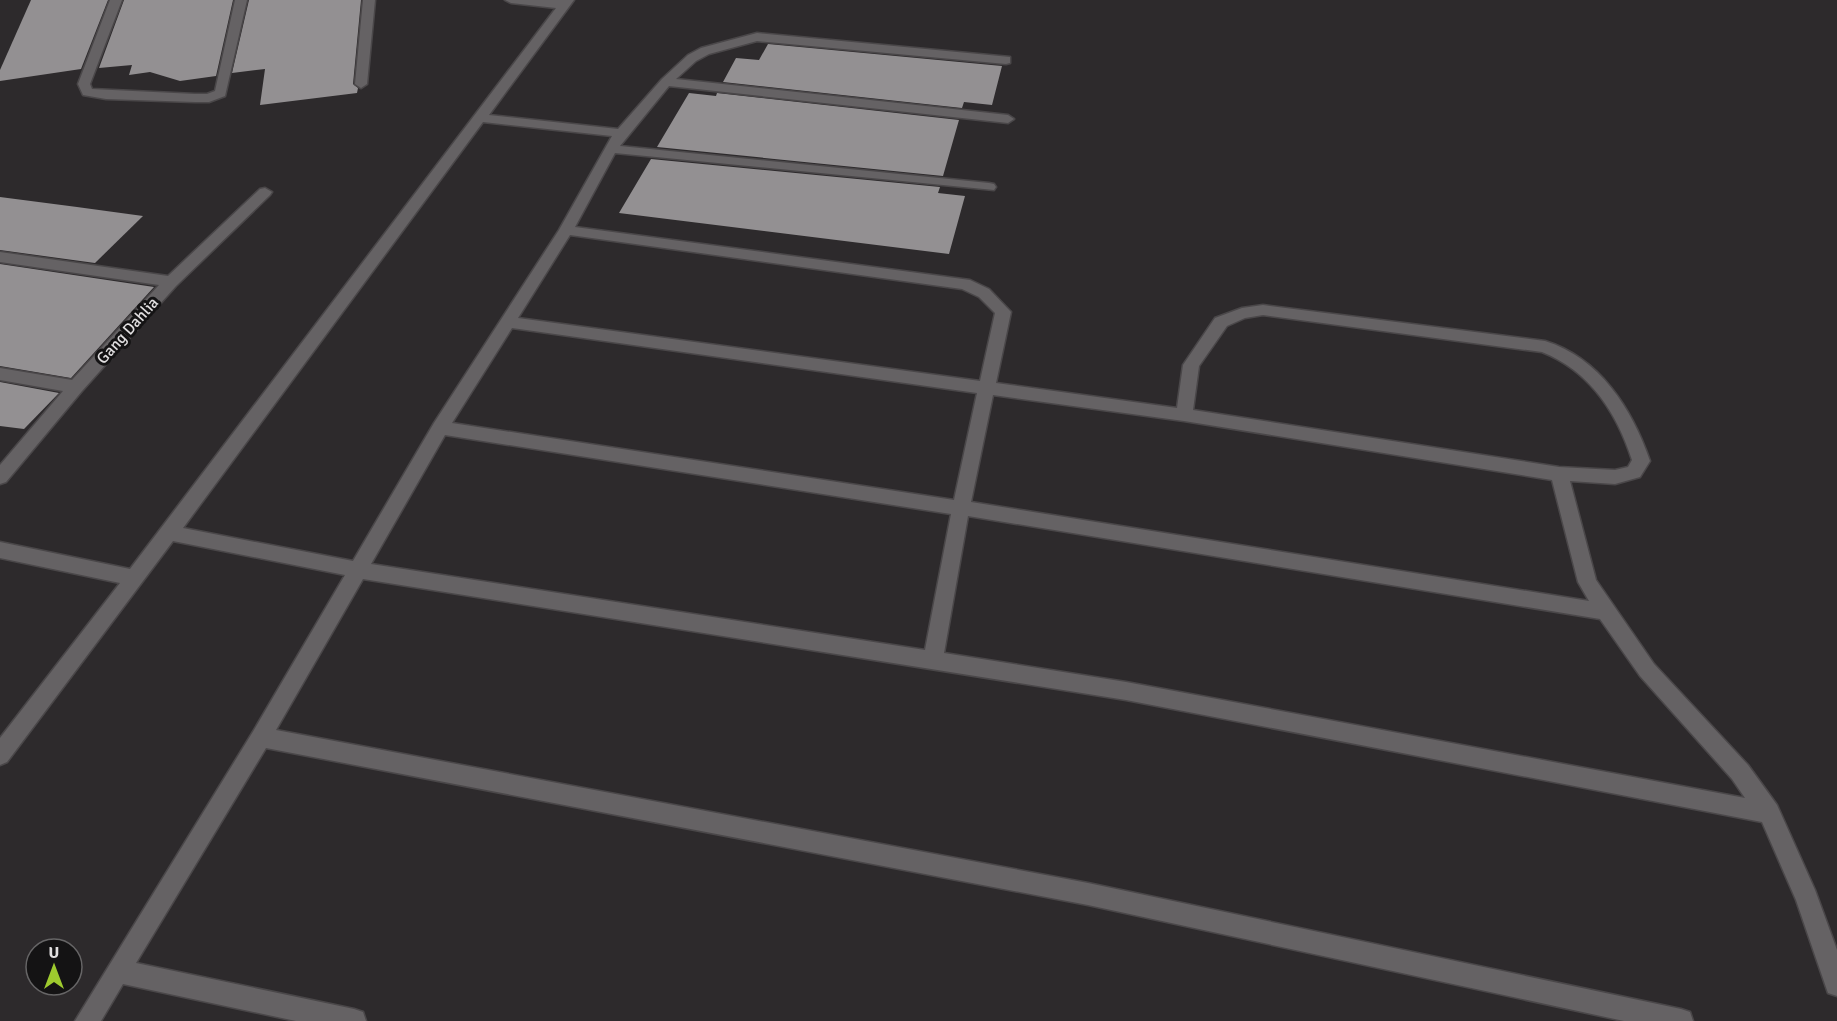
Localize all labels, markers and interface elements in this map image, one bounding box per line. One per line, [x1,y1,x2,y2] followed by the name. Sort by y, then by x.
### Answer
[92,293,163,368] street label: Gang Dahlia
[24,937,84,997] north arrow
[49,943,59,963] text: U

